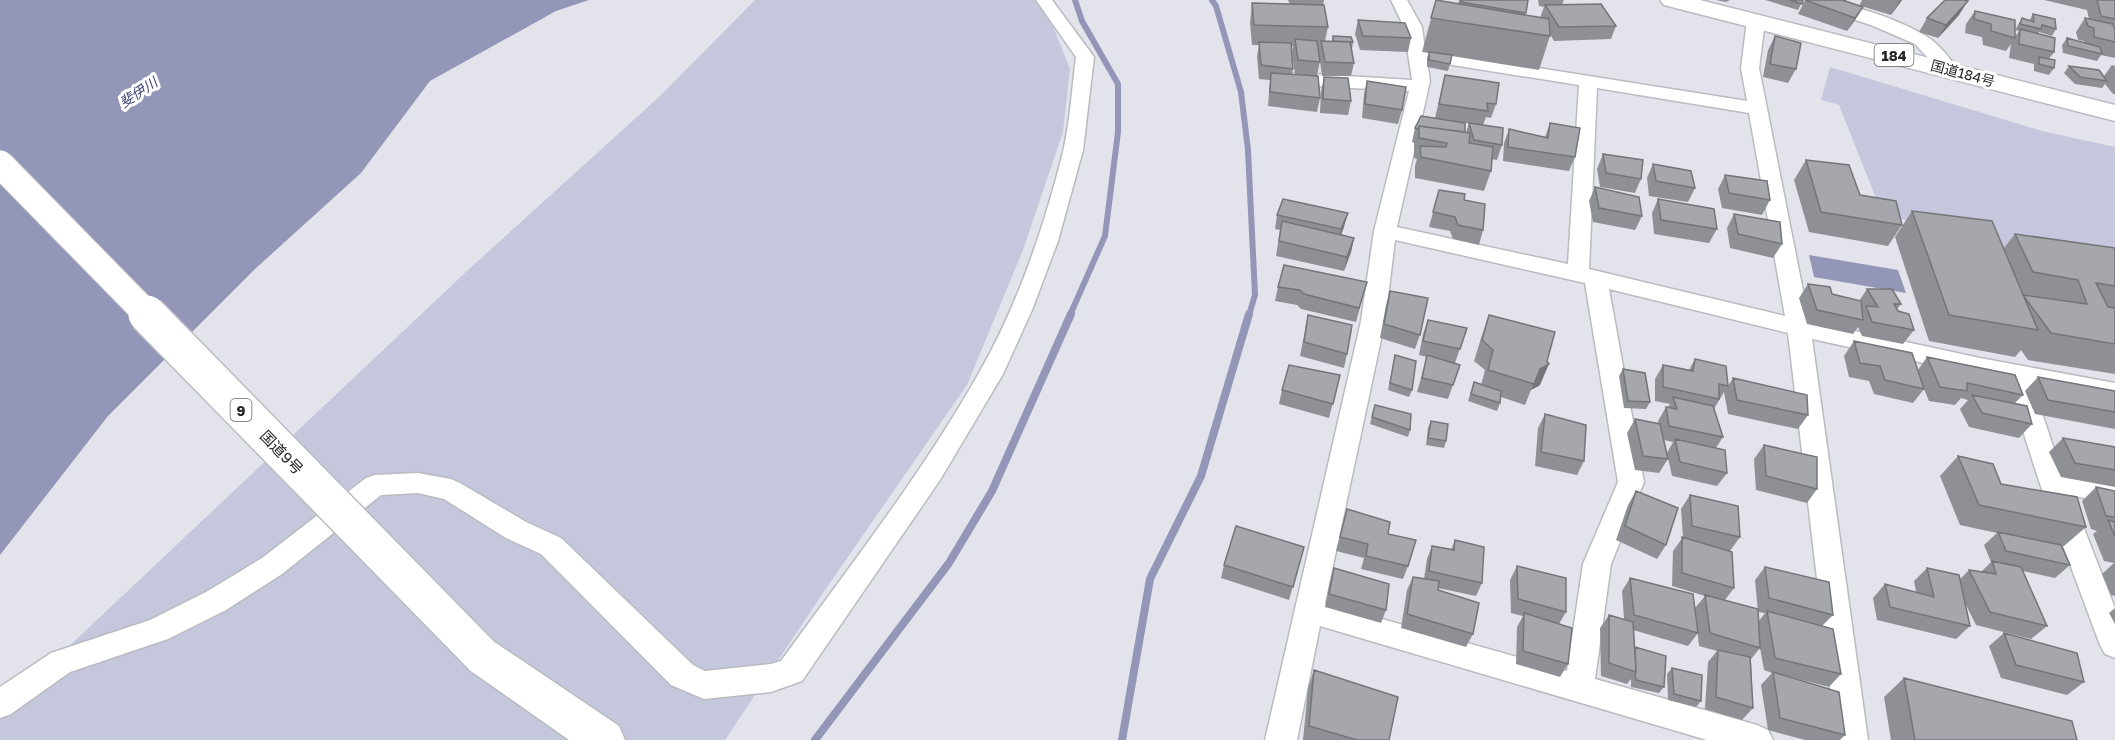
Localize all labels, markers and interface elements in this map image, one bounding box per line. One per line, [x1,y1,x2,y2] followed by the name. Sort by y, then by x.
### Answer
[1874,44,1914,66] road number: 184
[1929,56,1997,90] street label: 国道184号
[116,72,162,111] water label: 斐伊川
[230,399,252,421] road number: 9
[257,426,307,478] street label: 国道9号

